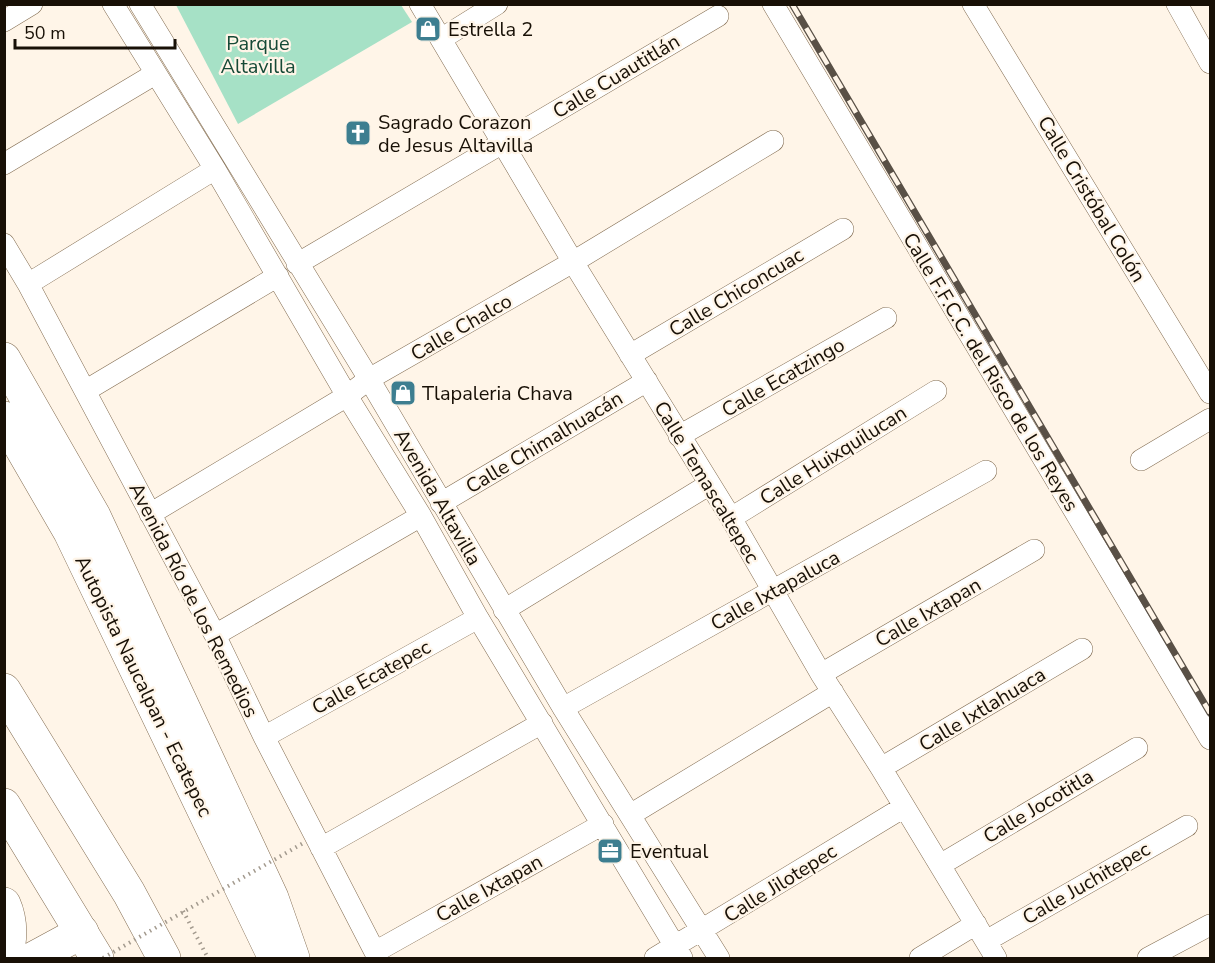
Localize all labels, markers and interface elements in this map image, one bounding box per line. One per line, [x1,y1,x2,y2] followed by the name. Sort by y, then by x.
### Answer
[15,12,176,50] scale bar
[413,14,443,44] shop icon: Estrella 2
[448,16,533,43] place label: Estrella 2
[24,21,66,45] text: 50 m
[548,28,685,125] street label: Calle Cuautitlán
[220,30,296,80] park label: Parque Altavilla
[378,109,533,159] place label: Sagrado Corazon de Jesus Altavilla
[1031,111,1152,287] street label: Calle Cristóbal Colón
[343,118,373,148] church icon: Sagrado Corazon de Jesus Altavilla
[896,228,1085,517] street label: Calle F.F.C.C. del Risco de los Reyes
[664,242,809,343] street label: Calle Chiconcuac
[406,288,517,367] street label: Calle Chalco
[717,331,850,424] street label: Calle Ecatzingo
[388,378,418,408] shop icon: Tlapaleria Chava
[422,380,573,407] place label: Tlapaleria Chava
[461,385,628,500] street label: Calle Chimalhuacán
[648,396,766,568] street label: Calle Temascaltepec
[755,399,912,511] street label: Calle Huixquilucan
[388,424,488,570] street label: Avenida Altavilla
[122,478,265,722] street label: Avenida Río de los Remedios
[706,544,845,637] street label: Calle Ixtapaluca
[68,551,219,821] street label: Autopista Naucalpan - Ecatepec
[870,571,986,654] street label: Calle Ixtapan
[307,634,435,721] street label: Calle Ecatepec
[914,661,1051,758] street label: Calle Ixtlahuaca
[978,763,1098,850] street label: Calle Jocotitla
[595,836,625,866] office icon: Eventual
[1017,836,1155,931] street label: Calle Juchitepec
[630,838,708,865] place label: Eventual
[719,838,842,929] street label: Calle Jilotepec
[431,848,547,929] street label: Calle Ixtapan

